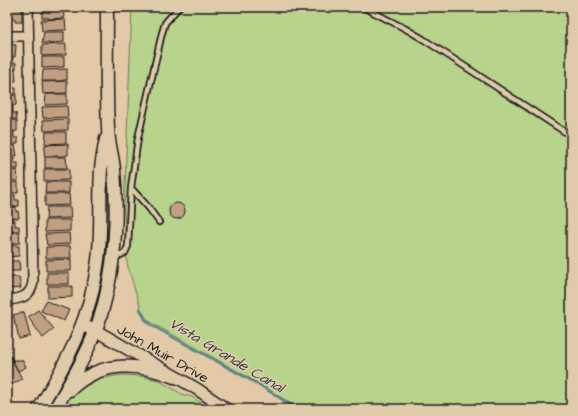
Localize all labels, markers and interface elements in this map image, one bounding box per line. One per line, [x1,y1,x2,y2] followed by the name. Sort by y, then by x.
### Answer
[166,313,289,399] water label: Vista Grande Canal
[113,320,212,388] street label: John Muir Drive

